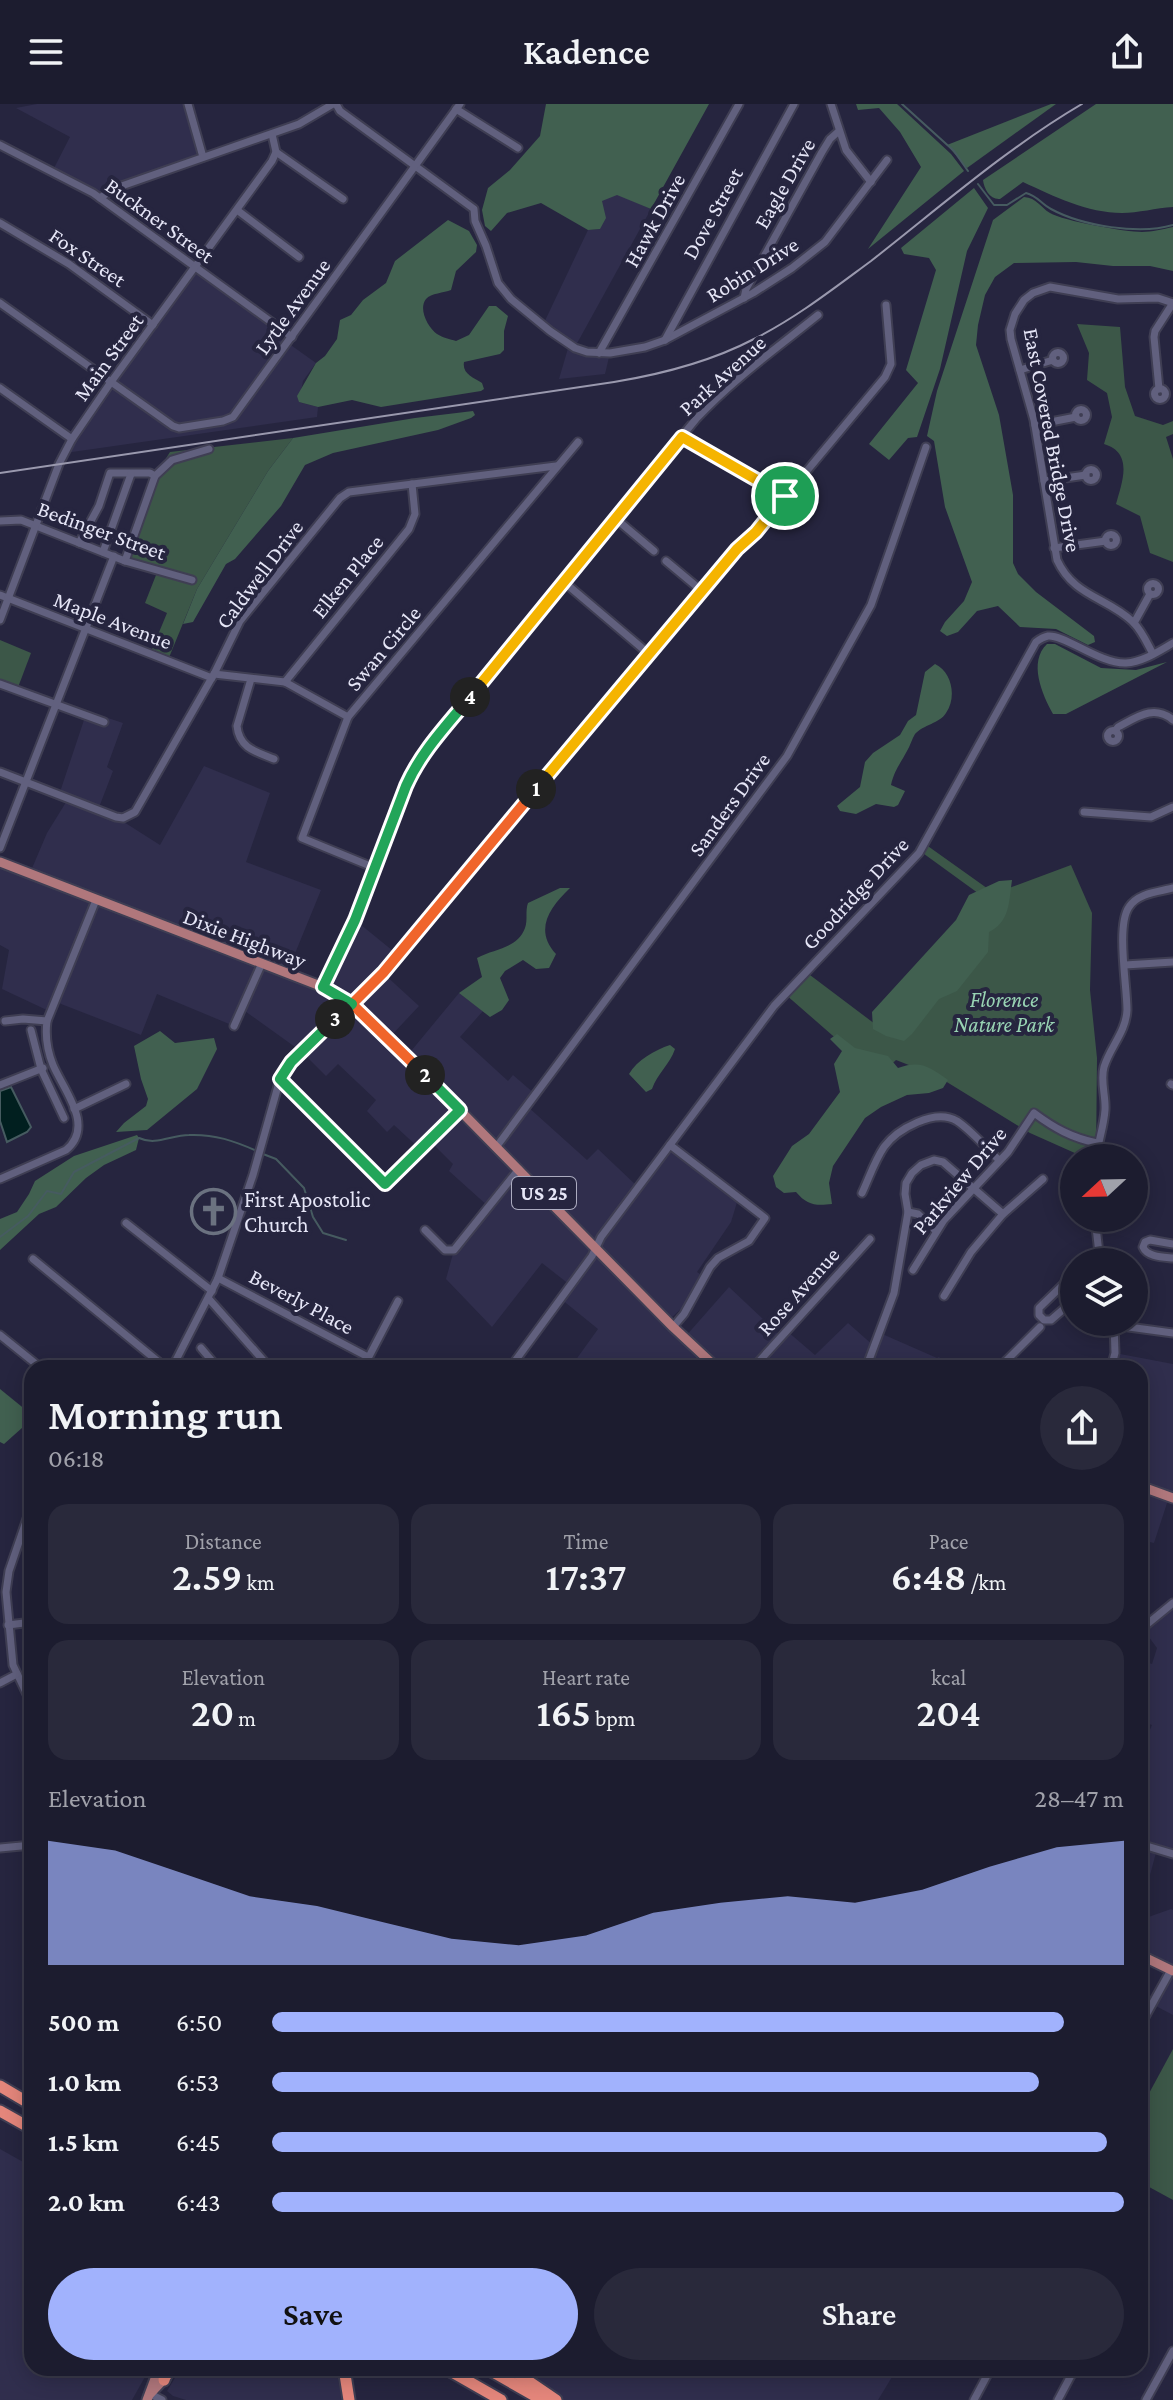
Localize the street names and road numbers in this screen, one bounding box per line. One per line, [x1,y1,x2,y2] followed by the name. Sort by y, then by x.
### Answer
[749,134,820,233] street label: Eagle Drive
[677,162,748,263] street label: Dove Street
[618,169,690,271] street label: Hawk Drive
[100,173,219,269] street label: Buckner Street
[45,223,131,293] street label: Fox Street
[702,231,803,307] street label: Robin Drive
[249,254,336,359] street label: Lytle Avenue
[68,308,149,406] street label: Main Street
[1019,326,1086,554] street label: East Covered Bridge Drive
[674,330,771,421] street label: Park Avenue
[34,496,170,565] street label: Bedinger Street
[210,515,308,634] street label: Caldwell Drive
[306,530,388,623] street label: Elken Place
[50,587,175,654] street label: Maple Avenue
[341,601,426,696] street label: Swan Circle
[683,748,775,861] street label: Sanders Drive
[797,832,914,955] street label: Goodridge Drive
[180,904,310,974] street label: Dixie Highway
[907,1122,1012,1239] street label: Parkview Drive
[512,1177,576,1209] road number: US 25
[752,1242,844,1341] street label: Rose Avenue
[245,1263,358,1339] street label: Beverly Place

